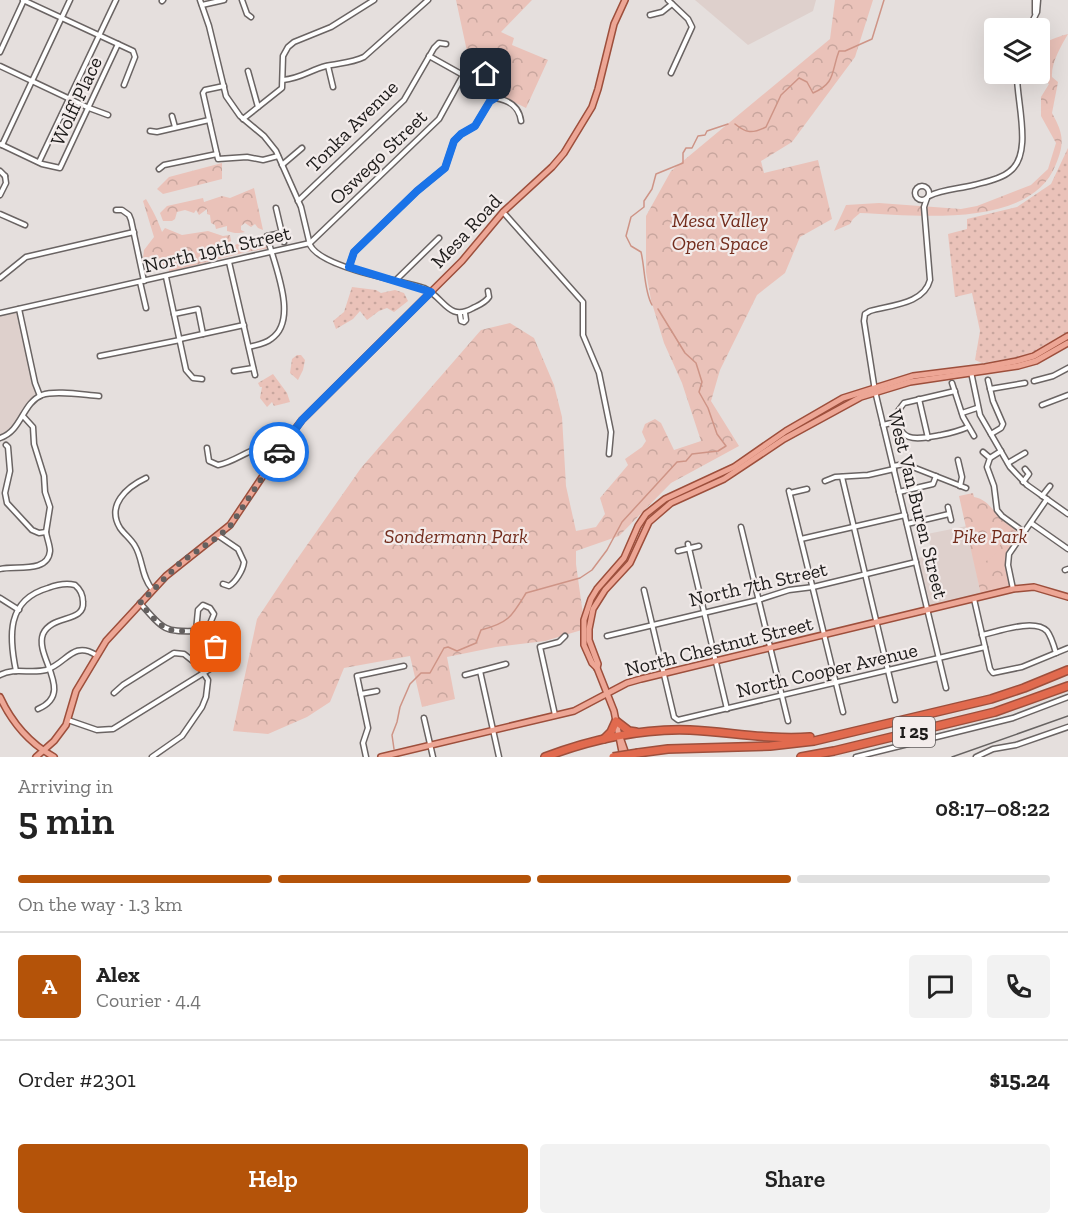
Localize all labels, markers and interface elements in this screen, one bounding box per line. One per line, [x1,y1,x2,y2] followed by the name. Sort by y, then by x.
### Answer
[984,18,1050,84] map controls
[984,18,1050,84] button: layers
[460,48,511,99] pin
[45,53,107,149] street label: Wolff Place
[469,57,502,90] icon: home
[301,75,403,177] street label: Tonka Avenue
[324,104,432,210] street label: Oswego Street
[426,189,506,273] street label: Mesa Road
[672,208,768,255] park label: Mesa Valley Open Space
[141,220,293,278] street label: North 19th Street
[883,407,953,602] street label: West Van Buren Street
[249,422,309,482] courier
[263,436,296,469] icon: car
[384,524,528,548] park label: Sondermann Park
[953,524,1028,548] park label: Pike Park
[687,556,830,612] street label: North 7th Street
[622,611,816,681] street label: North Chestnut Street
[190,621,241,672] pin
[199,630,232,663] icon: bag
[734,637,920,703] street label: North Cooper Avenue
[893,717,935,747] road number: I 25
[18,774,113,798] text: Arriving in
[935,795,1050,822] text: 08:17–08:22
[18,797,114,844] text: 5 min
[18,892,182,916] text: On the way · 1.3 km
[909,955,972,1018] button: chat
[987,955,1050,1018] button: phone
[96,961,140,988] text: Alex
[42,973,57,1000] text: A
[96,988,201,1012] text: Courier · 4.4
[18,1066,136,1093] text: Order #2301
[989,1066,1050,1093] text: $15.24
[18,1144,528,1213] button: Help
[540,1144,1050,1213] button: Share

